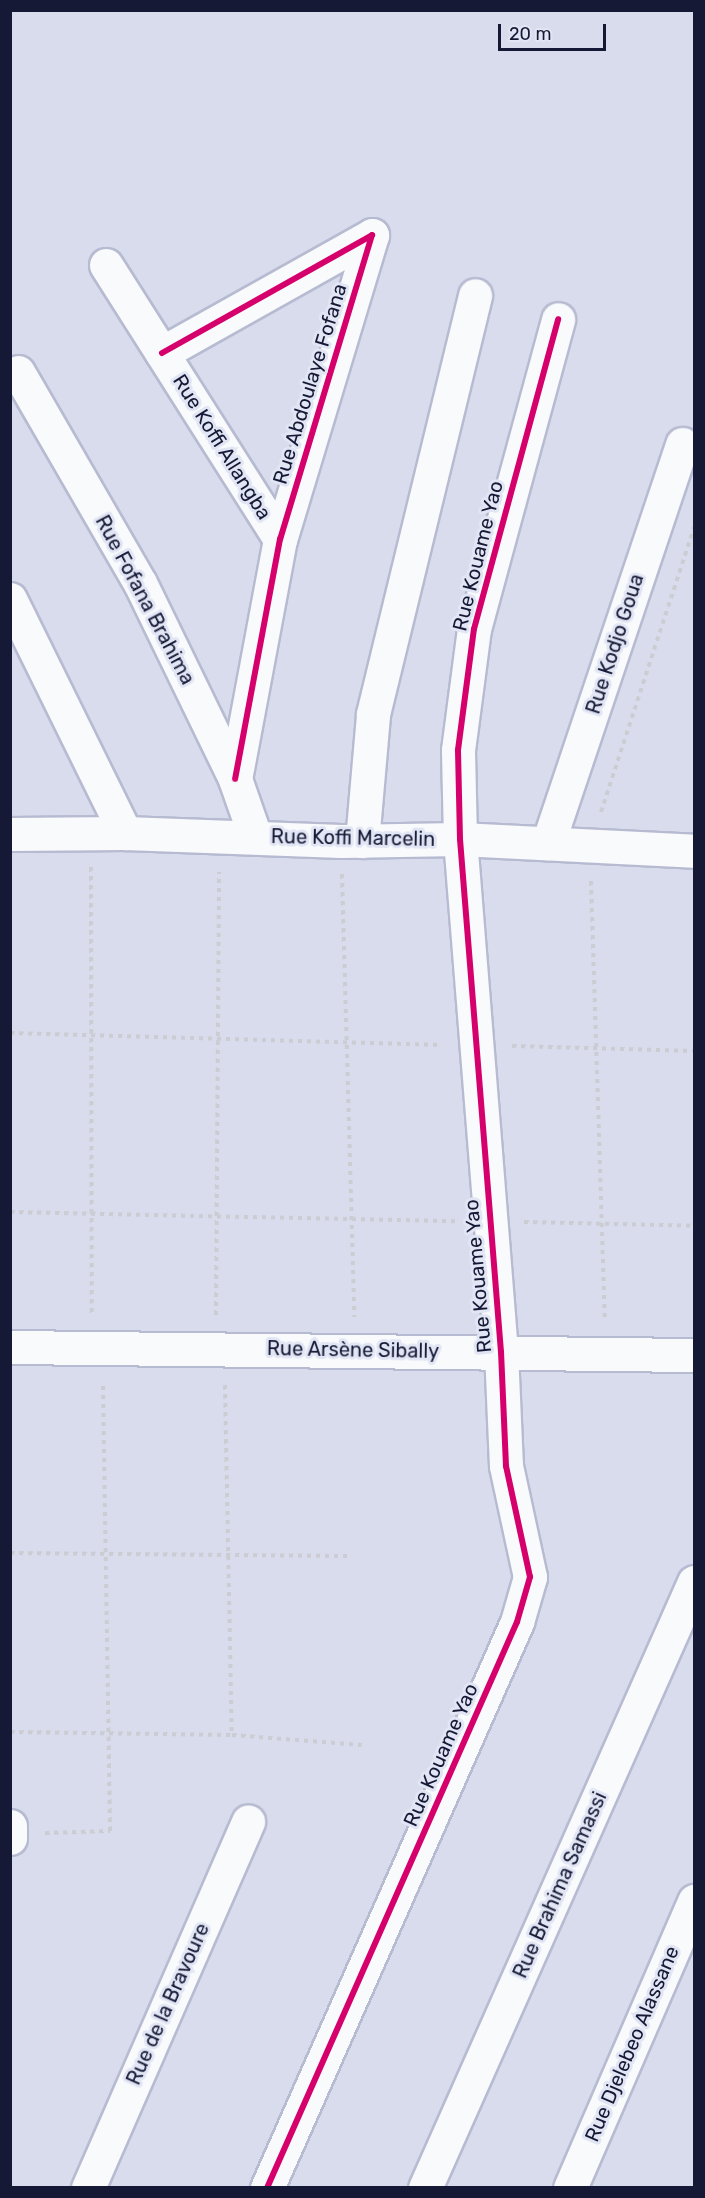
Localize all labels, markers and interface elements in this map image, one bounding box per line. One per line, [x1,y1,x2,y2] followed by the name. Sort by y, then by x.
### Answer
[501,12,609,50] scale bar
[509,23,551,45] text: 20 m
[268,281,352,487] street label: Rue Abdoulaye Fofana
[168,370,276,524] street label: Rue Koffi Allangba
[448,478,508,634] street label: Rue Kouame Yao
[90,511,200,689] street label: Rue Fofana Brahima
[581,571,649,717] street label: Rue Kodjo Goua
[271,825,435,851] street label: Rue Koffi Marcelin
[459,1198,497,1354] street label: Rue Kouame Yao
[266,1336,440,1364] street label: Rue Arsène Sibally
[399,1680,483,1830] street label: Rue Kouame Yao
[508,1788,612,1982] street label: Rue Brahima Samassi
[122,1919,214,2089] street label: Rue de la Bravoure
[580,1942,684,2146] street label: Rue Djelebeo Alassane

